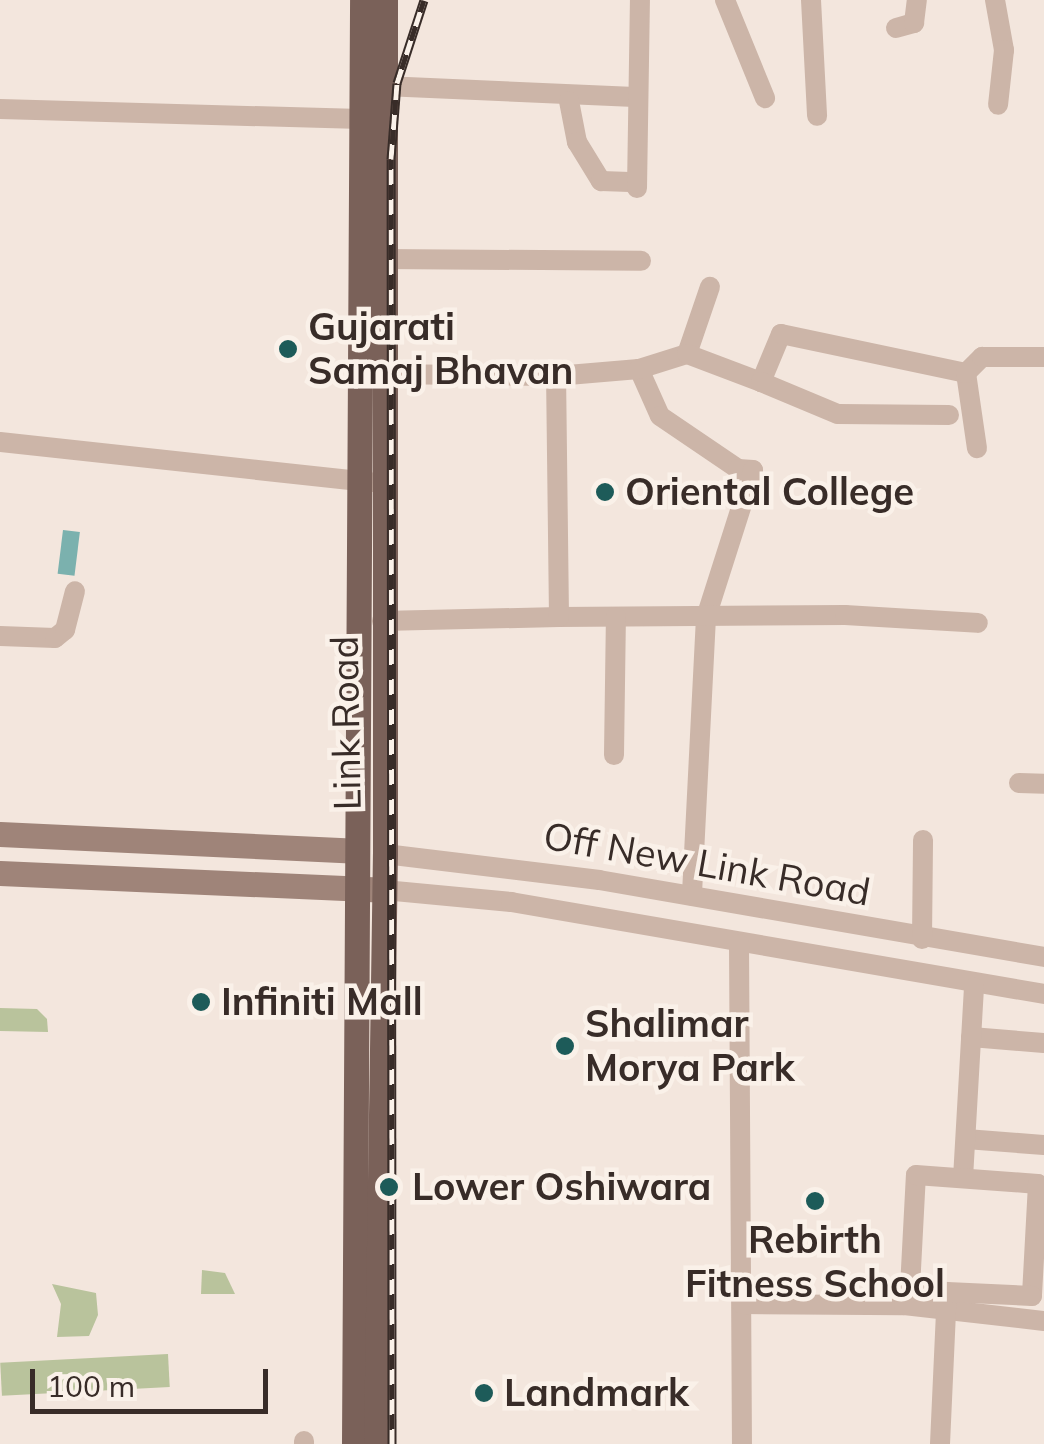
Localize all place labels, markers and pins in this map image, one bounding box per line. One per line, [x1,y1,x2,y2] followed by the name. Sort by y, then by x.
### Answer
[308,304,573,394] place label: Gujarati Samaj Bhavan
[277,338,299,360] marker: Gujarati Samaj Bhavan
[625,469,914,515] place label: Oriental College
[594,481,616,503] marker: Oriental College
[221,979,423,1025] place label: Infiniti Mall
[190,991,212,1013] marker: Infiniti Mall
[585,1001,795,1090] place label: Shalimar Morya Park
[554,1035,576,1057] marker: Shalimar Morya Park
[412,1164,711,1210] place label: Lower Oshiwara
[376,1174,402,1200] marker: Lower Oshiwara
[804,1190,826,1212] marker: Rebirth Fitness School
[685,1217,945,1306] place label: Rebirth Fitness School
[504,1370,689,1416] place label: Landmark
[473,1382,495,1404] marker: Landmark

